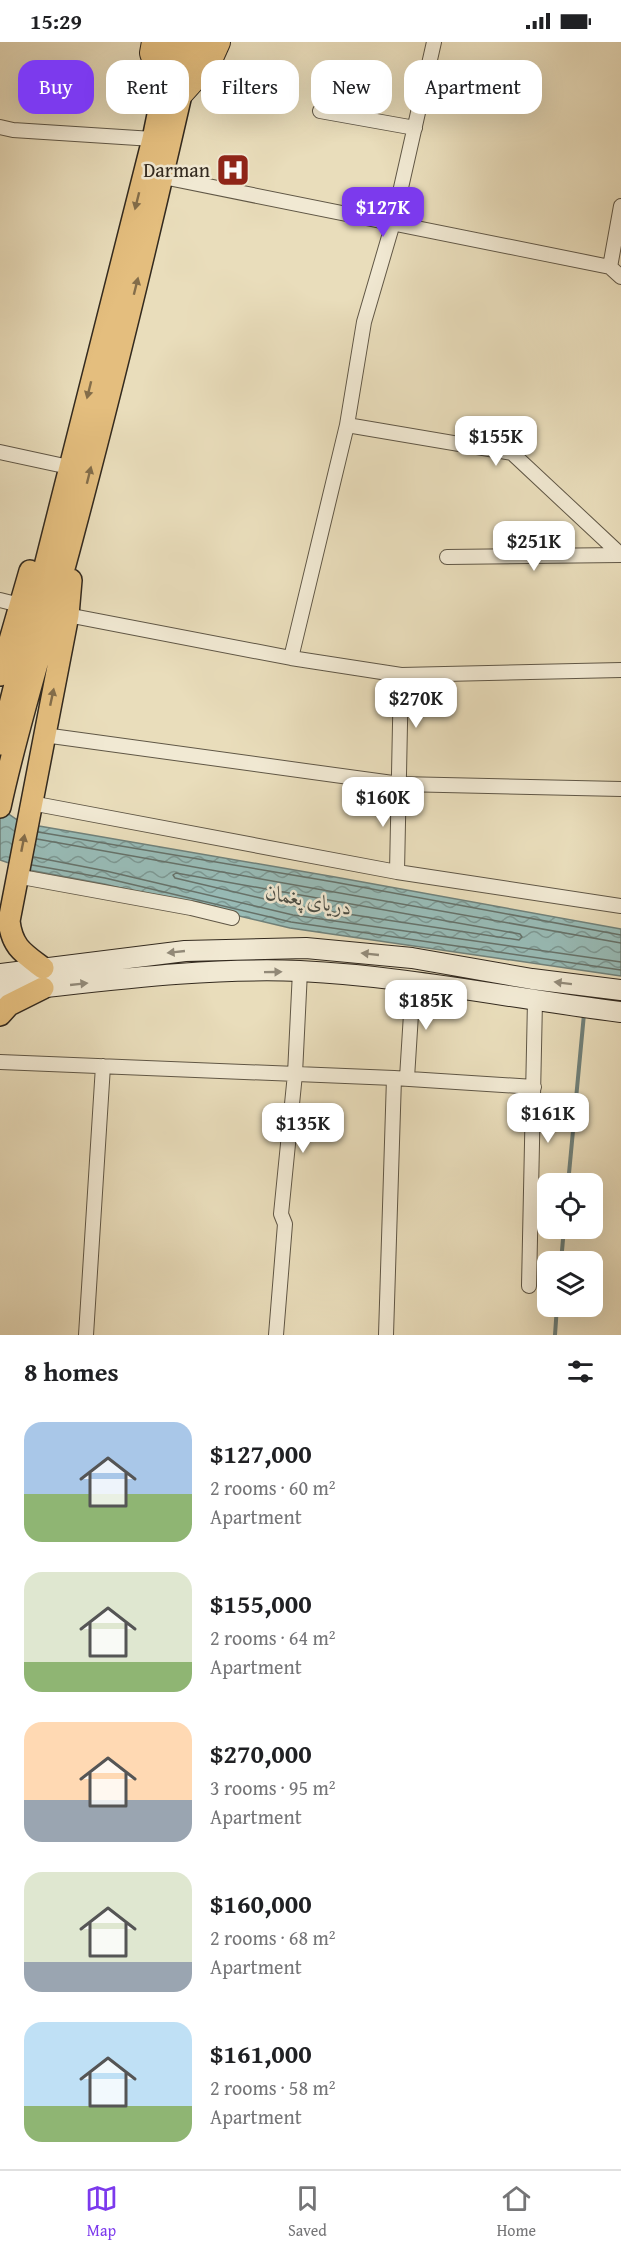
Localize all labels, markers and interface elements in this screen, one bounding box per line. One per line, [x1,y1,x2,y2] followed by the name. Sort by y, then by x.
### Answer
[30,5,82,37] text: 15:29
[18,60,94,114] chip: Buy
[106,60,189,114] chip: Rent
[201,60,299,114] chip: Filters
[311,60,392,114] chip: New
[404,60,542,114] chip: Apartment
[215,152,251,188] hospital icon: Darman
[143,155,210,184] place label: Darman
[341,187,425,238] pin: $127K
[132,192,142,211] one-way arrow
[356,192,410,221] text: $127K
[131,277,141,295] one-way arrow
[83,381,93,399] one-way arrow
[454,416,538,467] pin: $155K
[469,421,523,450] text: $155K
[84,466,94,484] one-way arrow
[492,521,576,572] pin: $251K
[507,526,561,555] text: $251K
[374,678,458,729] pin: $270K
[389,683,443,712] text: $270K
[48,687,57,706] one-way arrow
[341,777,425,828] pin: $160K
[356,782,410,811] text: $160K
[19,833,28,852] one-way arrow
[263,876,355,923] water label: دریای پغمان
[166,947,185,957] one-way arrow
[361,949,380,959] one-way arrow
[264,967,283,976] one-way arrow
[553,978,572,987] one-way arrow
[70,979,89,989] one-way arrow
[384,980,468,1031] pin: $185K
[399,985,453,1014] text: $185K
[506,1093,590,1144] pin: $161K
[521,1098,575,1127] text: $161K
[261,1103,345,1154] pin: $135K
[276,1108,330,1137] text: $135K
[537,1173,603,1317] map controls
[537,1173,603,1239] button: locate
[537,1251,603,1317] button: layers
[24,1352,119,1391] text: 8 homes
[564,1355,597,1388] icon: filters
[210,1434,312,1473] text: $127,000
[72,1446,144,1518] icon: home
[210,1473,336,1502] text: 2 rooms · 60 m²
[210,1502,302,1531] text: Apartment
[210,1584,312,1623] text: $155,000
[72,1596,144,1668] icon: home
[210,1623,336,1652] text: 2 rooms · 64 m²
[210,1652,302,1681] text: Apartment
[210,1734,312,1773] text: $270,000
[72,1746,144,1818] icon: home
[210,1773,336,1802] text: 3 rooms · 95 m²
[210,1802,302,1831] text: Apartment
[210,1884,312,1923] text: $160,000
[72,1896,144,1968] icon: home
[210,1923,336,1952] text: 2 rooms · 68 m²
[210,1952,302,1981] text: Apartment
[210,2034,312,2073] text: $161,000
[72,2046,144,2118] icon: home
[210,2073,336,2102] text: 2 rooms · 58 m²
[210,2102,302,2131] text: Apartment
[85,2182,118,2242] tab: Map
[288,2182,327,2242] tab: Saved
[497,2182,536,2242] tab: Home

